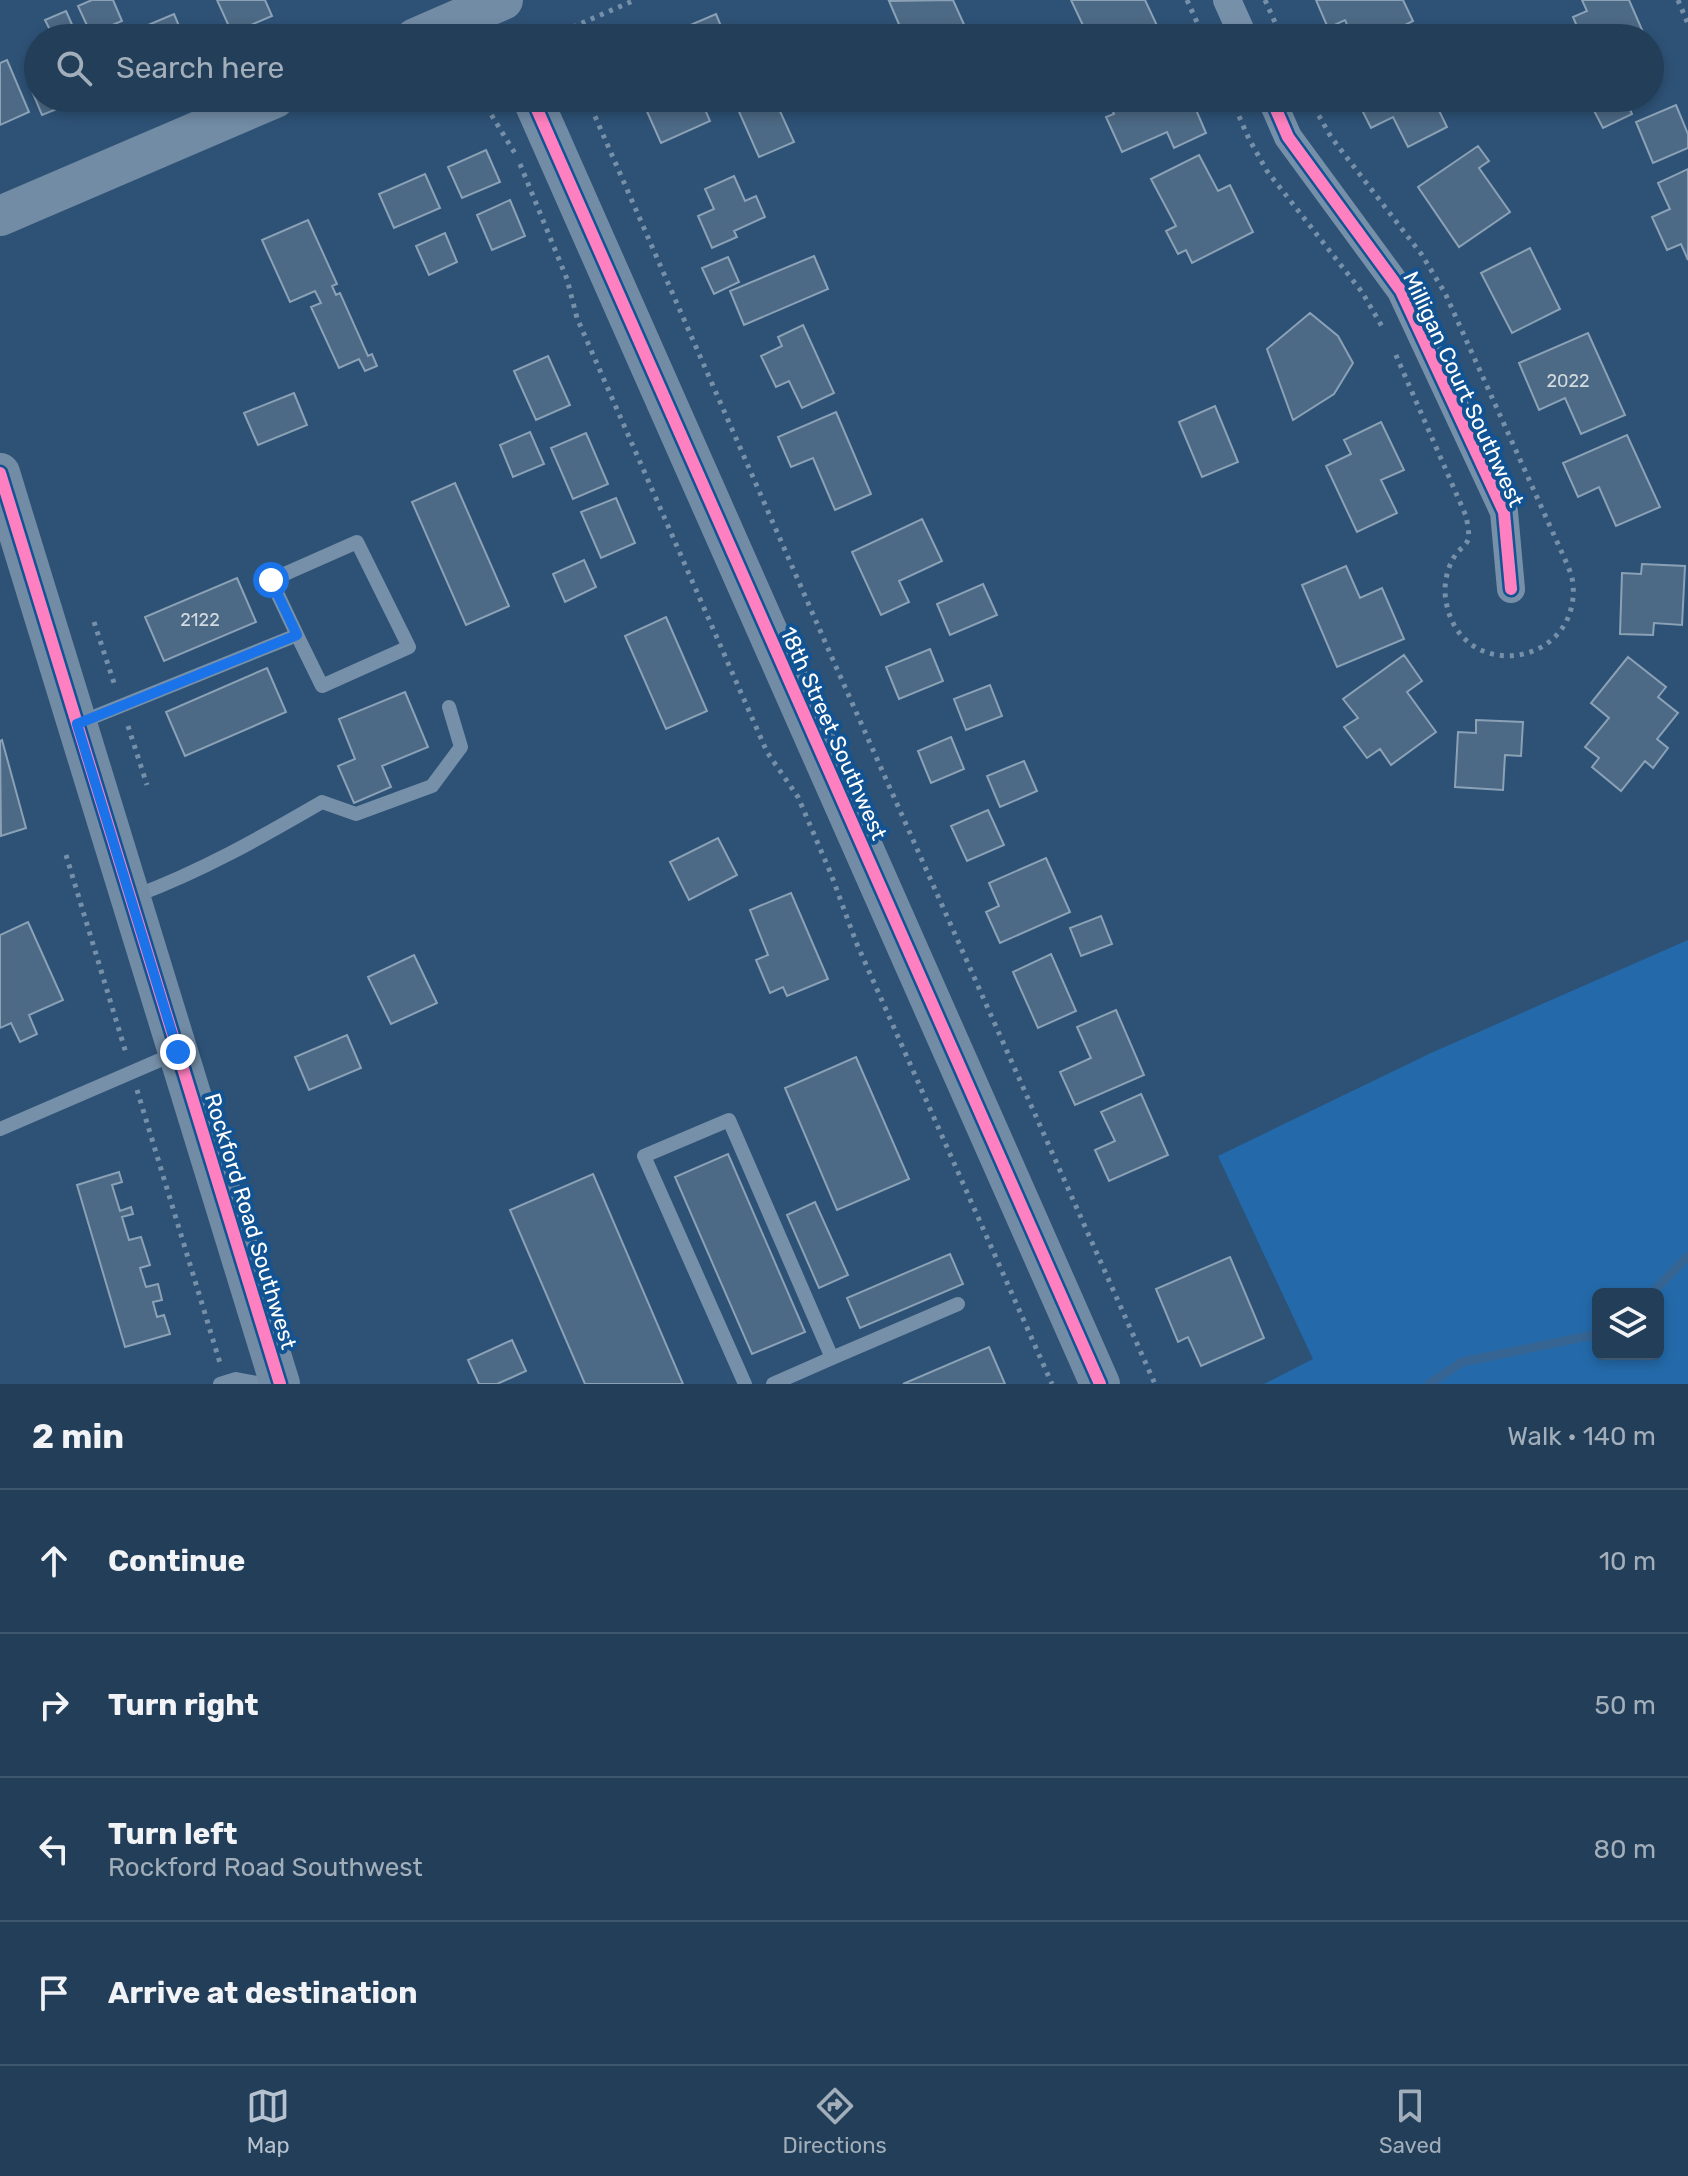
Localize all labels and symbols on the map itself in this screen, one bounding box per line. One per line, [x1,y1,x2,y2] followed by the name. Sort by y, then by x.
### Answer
[1397,267,1530,512] street label: Milligan Court Southwest
[1546,370,1590,392] house number: 2022
[253,562,289,598] route start
[180,609,220,631] house number: 2122
[774,622,893,844] street label: 18th Street Southwest
[160,1034,196,1070] route end
[199,1090,302,1353] street label: Rockford Road Southwest

